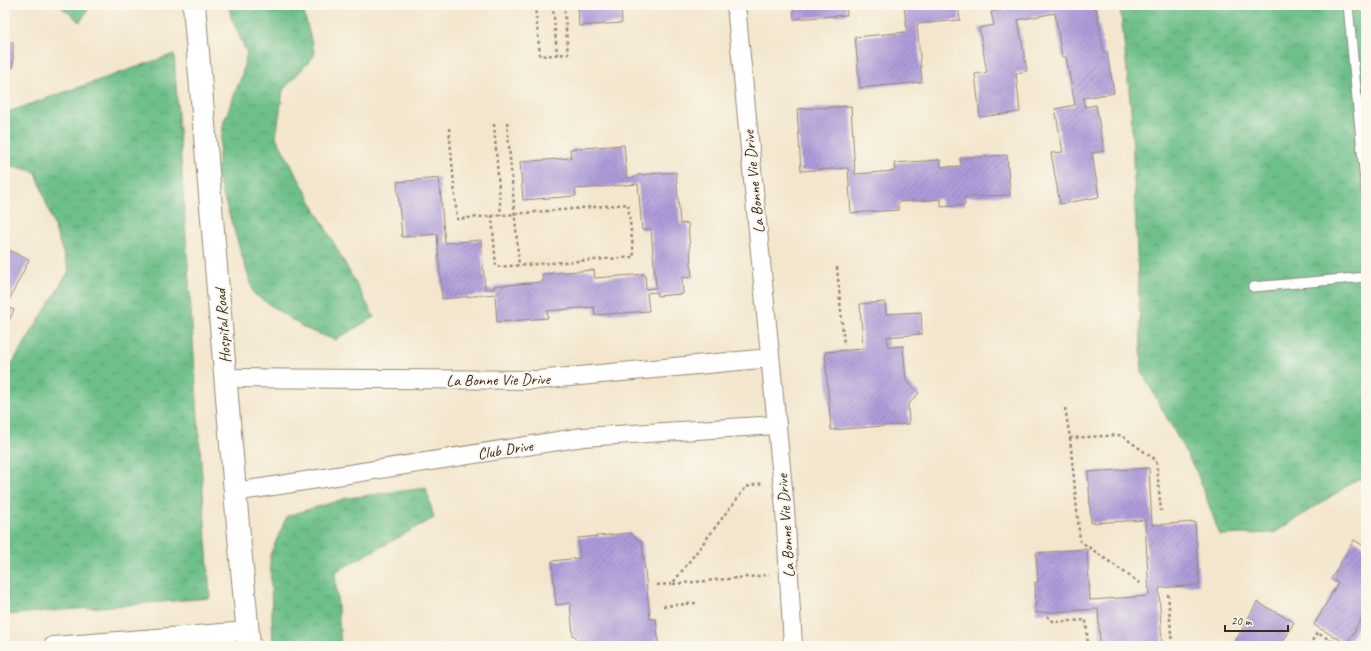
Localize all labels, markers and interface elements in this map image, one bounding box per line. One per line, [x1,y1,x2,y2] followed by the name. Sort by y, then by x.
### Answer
[738,128,769,234] street label: La Bonne Vie Drive
[210,285,236,364] street label: Hospital Road
[446,369,552,391] street label: La Bonne Vie Drive
[476,435,536,464] street label: Club Drive
[772,472,800,578] street label: La Bonne Vie Drive
[1225,607,1288,633] scale bar
[1231,613,1253,629] text: 20 m

